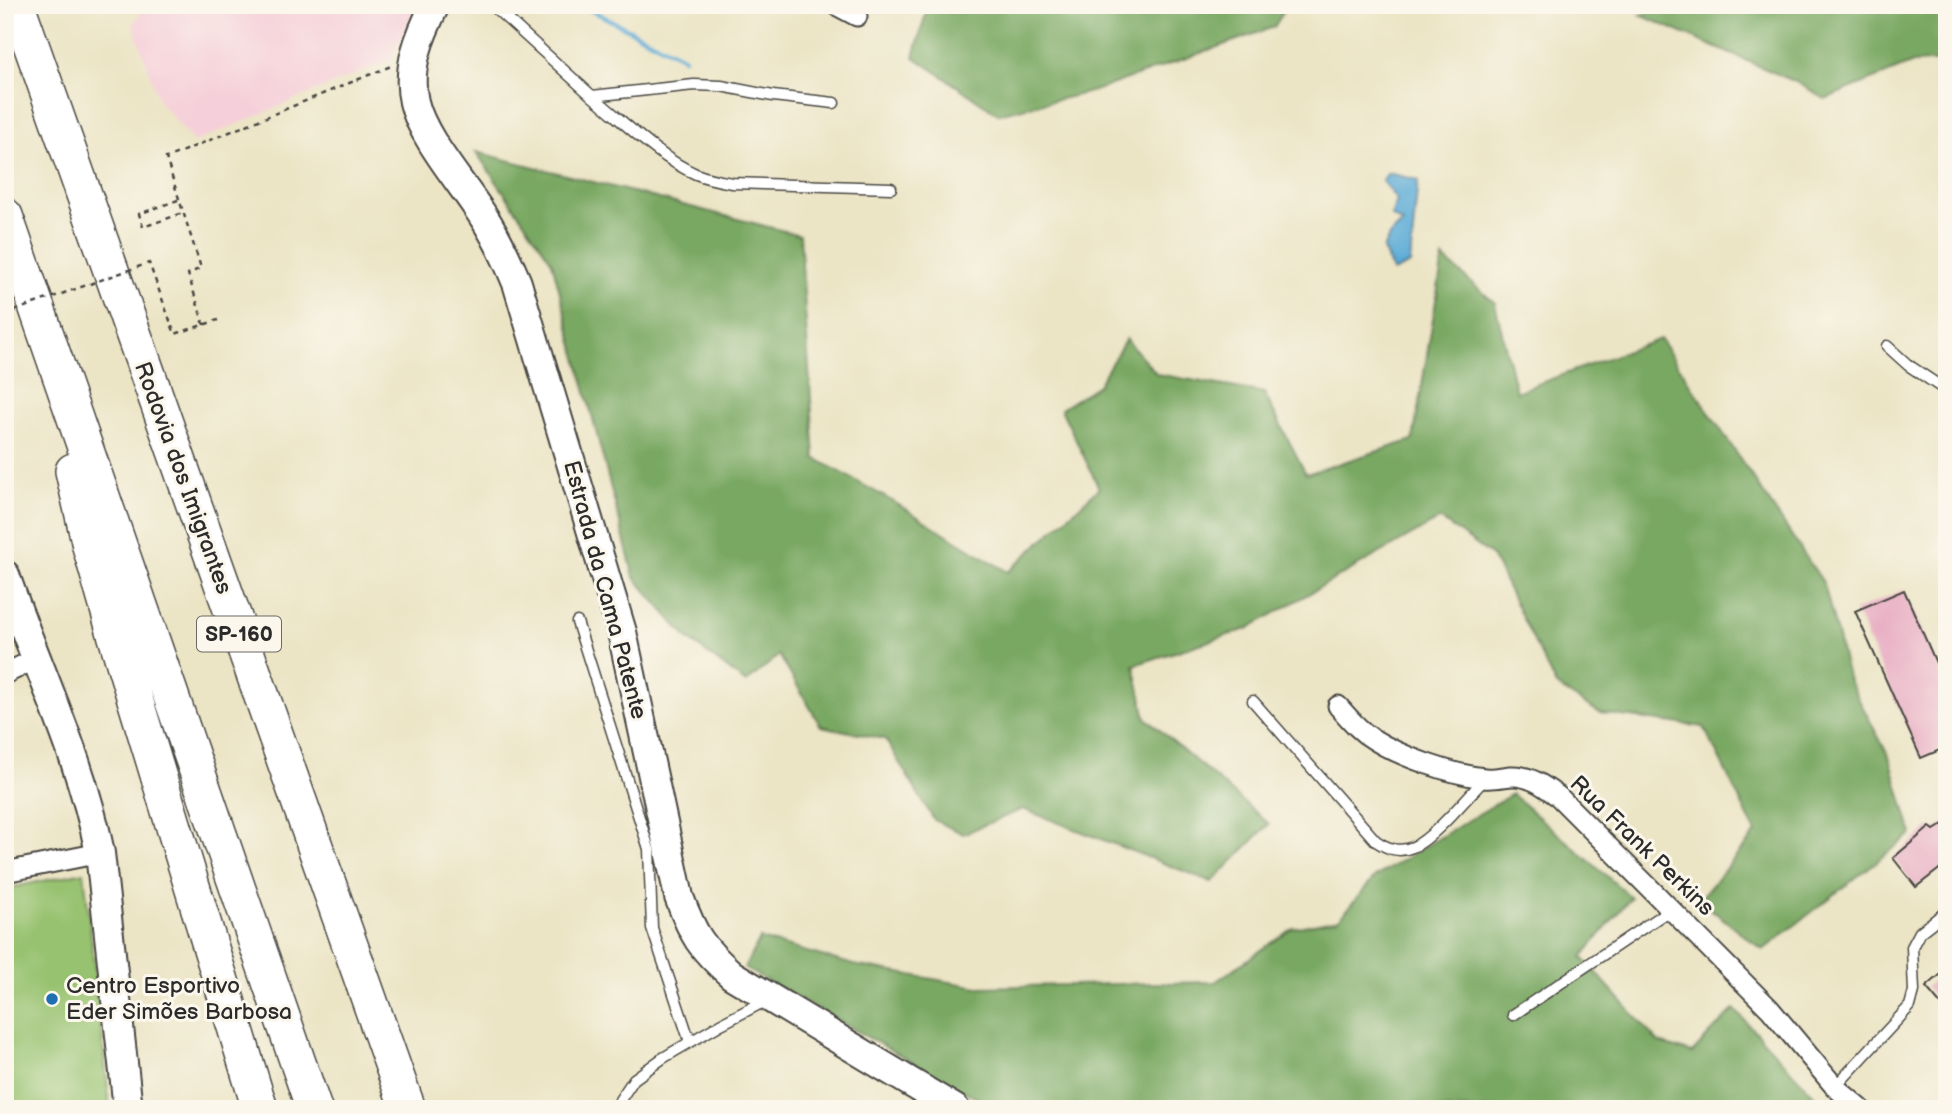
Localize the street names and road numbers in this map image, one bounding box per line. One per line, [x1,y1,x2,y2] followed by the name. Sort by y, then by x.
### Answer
[128,358,238,598] street label: Rodovia dos Imigrantes
[557,458,653,722] street label: Estrada da Cama Patente
[197,616,281,652] road number: SP-160
[1564,770,1720,922] street label: Rua Frank Perkins

